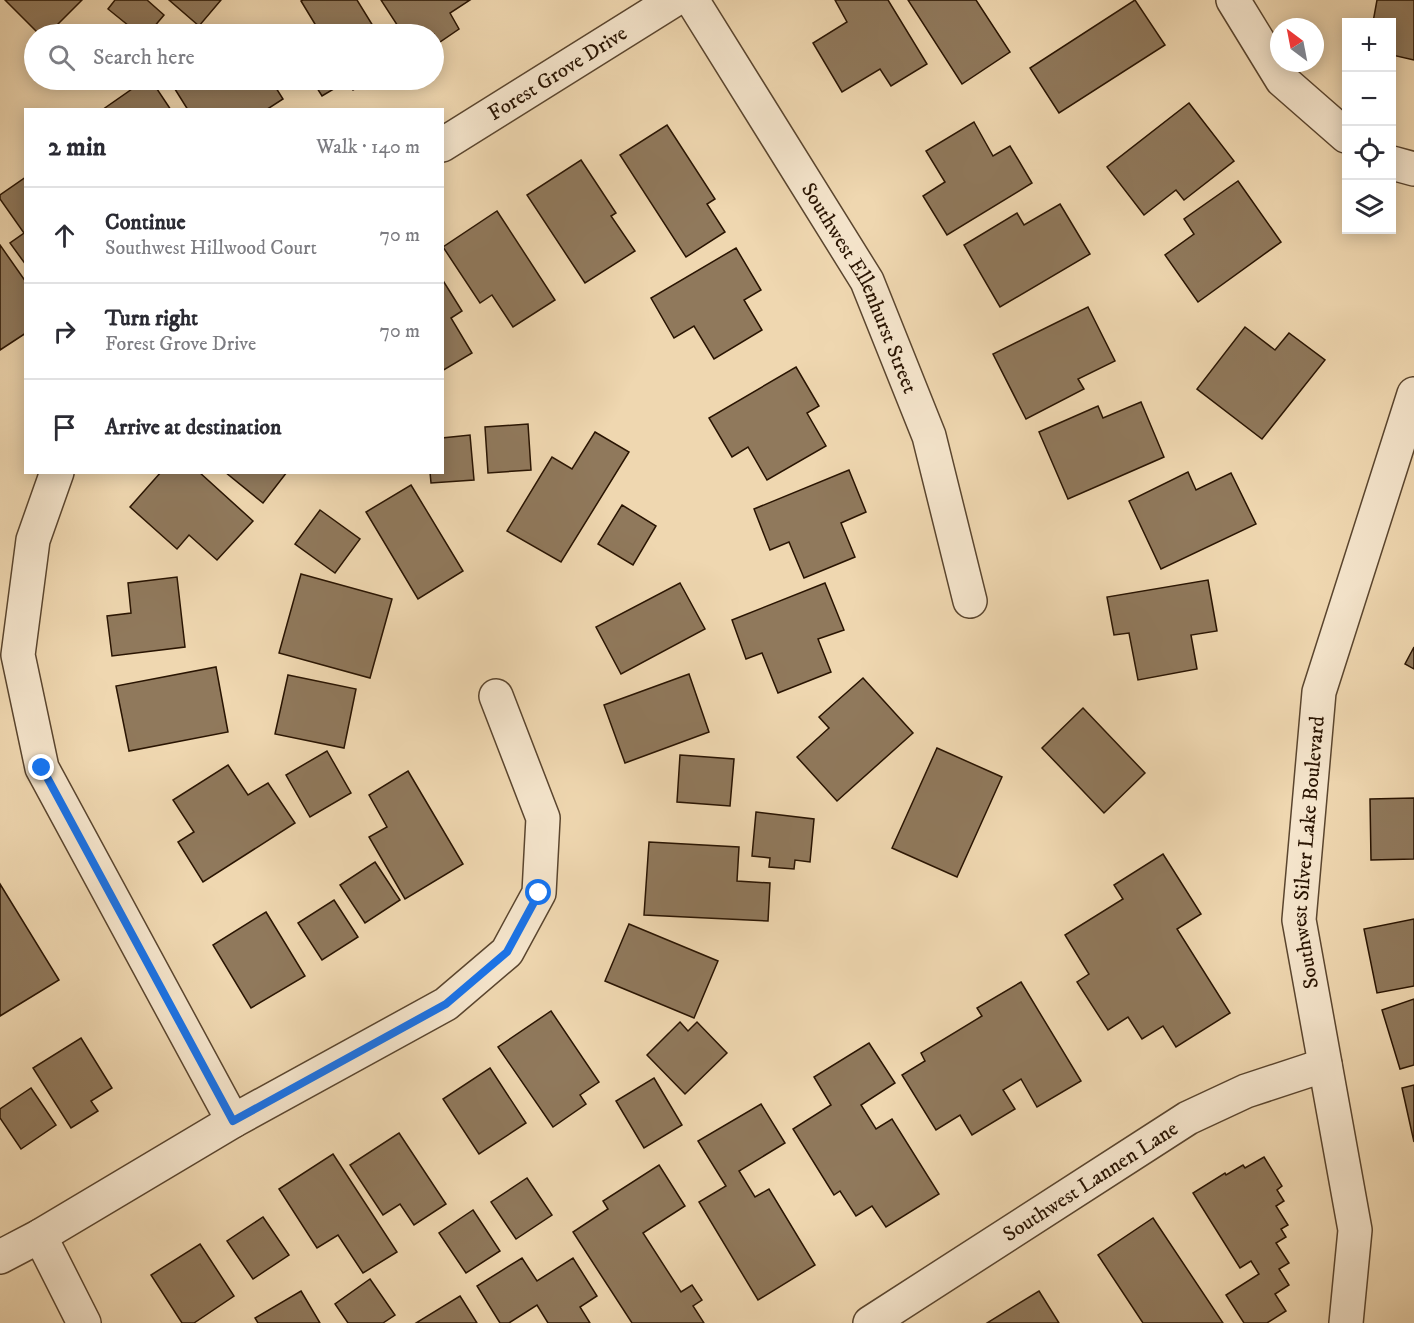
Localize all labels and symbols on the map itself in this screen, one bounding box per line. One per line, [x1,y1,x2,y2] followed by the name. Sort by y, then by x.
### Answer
[1270,18,1324,72] north arrow
[484,20,632,127] street label: Forest Grove Drive
[795,178,923,398] street label: Southwest Ellenhurst Street
[1287,714,1331,991] street label: Southwest Silver Lake Boulevard
[28,754,54,780] route end
[525,879,551,905] route start
[998,1116,1183,1248] street label: Southwest Lannen Lane

